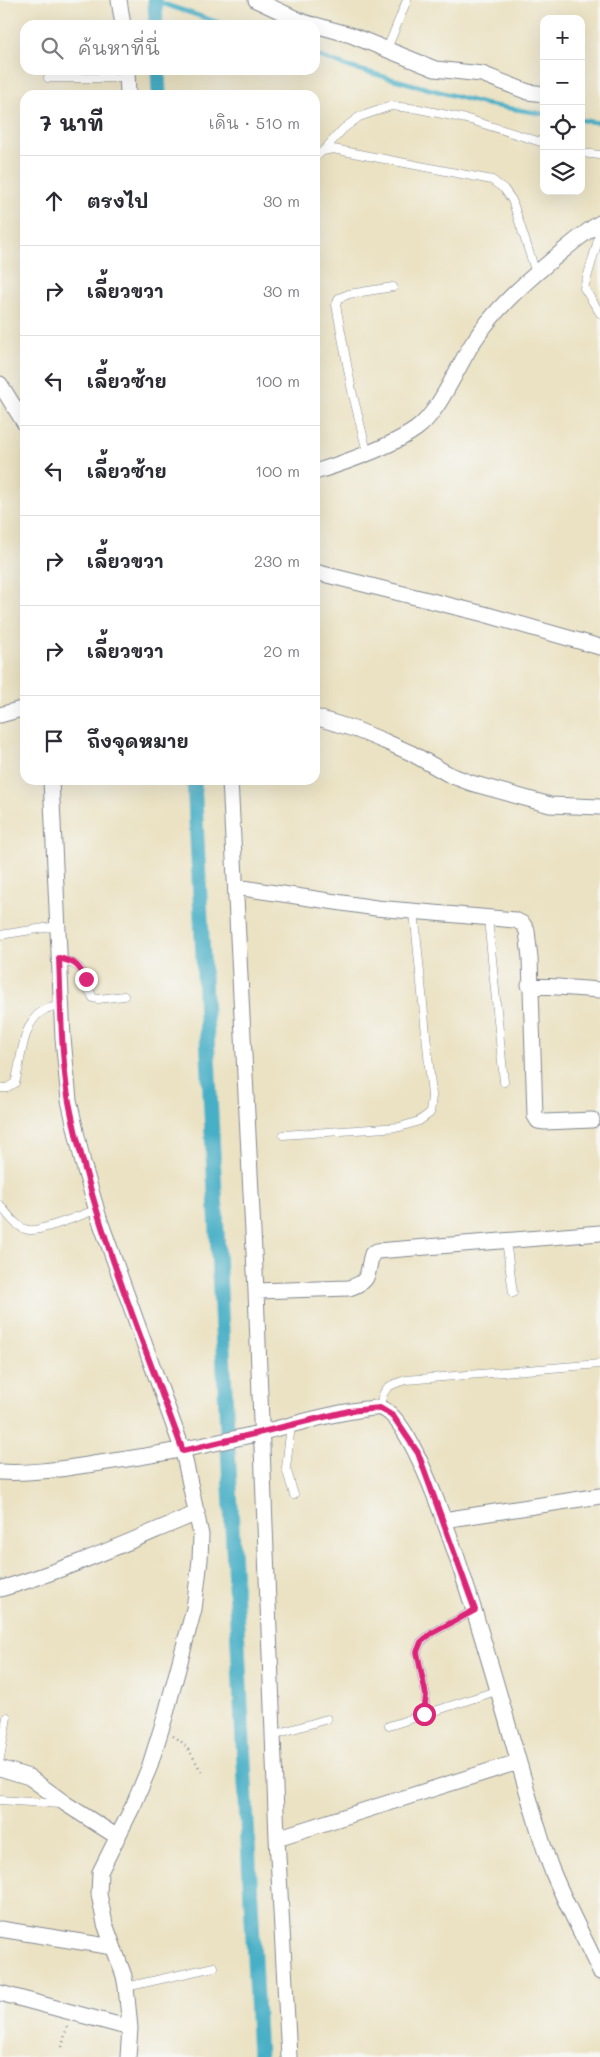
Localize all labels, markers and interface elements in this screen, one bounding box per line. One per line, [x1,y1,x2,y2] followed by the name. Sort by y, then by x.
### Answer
[540,15,585,195] map controls
[540,15,585,60] button: +
[20,20,320,75] search box
[38,34,66,62] icon: search
[78,35,160,60] text: ค้นหาที่นี่
[540,60,585,105] button: −
[540,105,585,150] button: locate
[40,109,104,136] text: 7 นาที
[209,112,300,133] text: เดิน · 510 m
[540,150,585,195] button: layers
[40,187,68,215] icon: ahead
[87,188,148,213] text: ตรงไป
[263,190,300,211] text: 30 m
[40,277,68,305] icon: right
[87,278,164,303] text: เลี้ยวขวา
[263,280,300,301] text: 30 m
[40,367,68,395] icon: left
[87,368,167,393] text: เลี้ยวซ้าย
[255,370,300,391] text: 100 m
[40,457,68,485] icon: left
[87,458,167,483] text: เลี้ยวซ้าย
[255,460,300,481] text: 100 m
[40,547,68,575] icon: right
[87,548,164,573] text: เลี้ยวขวา
[254,550,300,571] text: 230 m
[40,637,68,665] icon: right
[87,638,164,663] text: เลี้ยวขวา
[263,640,300,661] text: 20 m
[40,727,68,755] icon: arrive
[87,728,189,753] text: ถึงจุดหมาย
[75,968,98,991] route end
[413,1703,436,1726] route start

